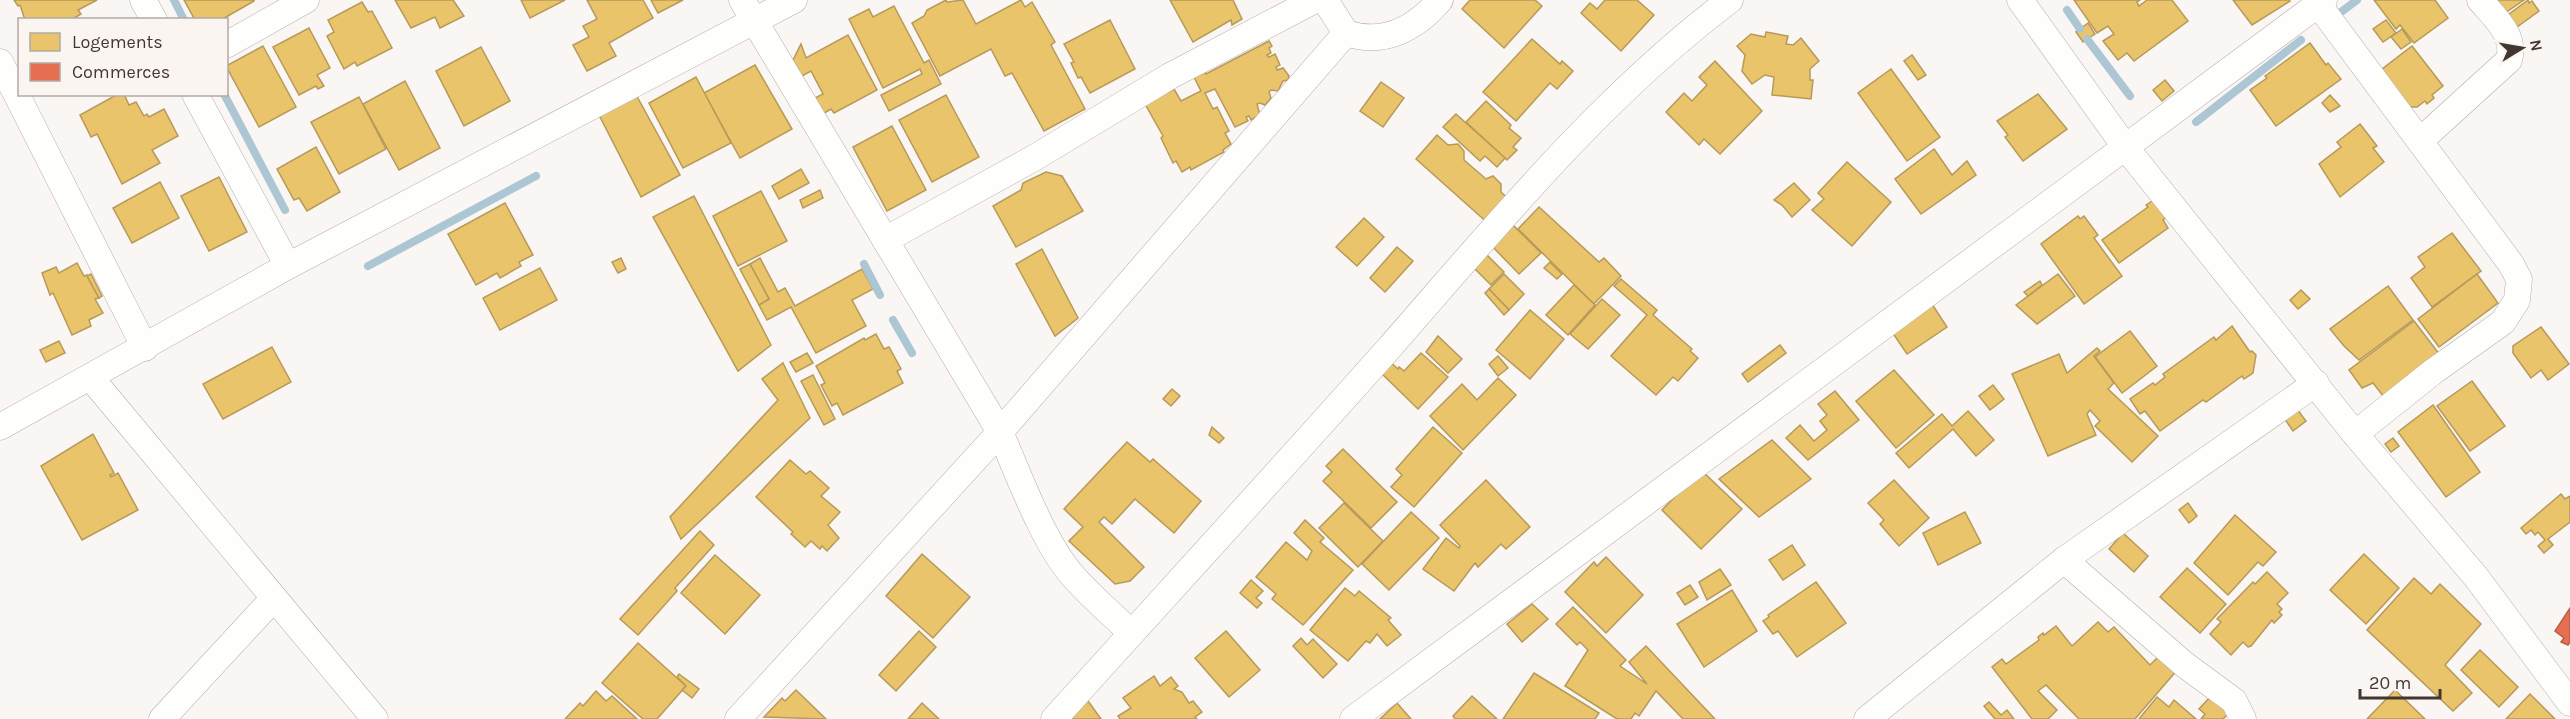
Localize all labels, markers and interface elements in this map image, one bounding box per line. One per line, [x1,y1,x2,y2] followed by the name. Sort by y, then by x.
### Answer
[18,18,228,96] legend
[2492,18,2552,78] north arrow
[72,31,163,53] text: Logements
[2526,38,2547,53] text: N
[72,61,170,83] text: Commerces
[2360,662,2440,700] scale bar
[2369,672,2411,694] text: 20 m

